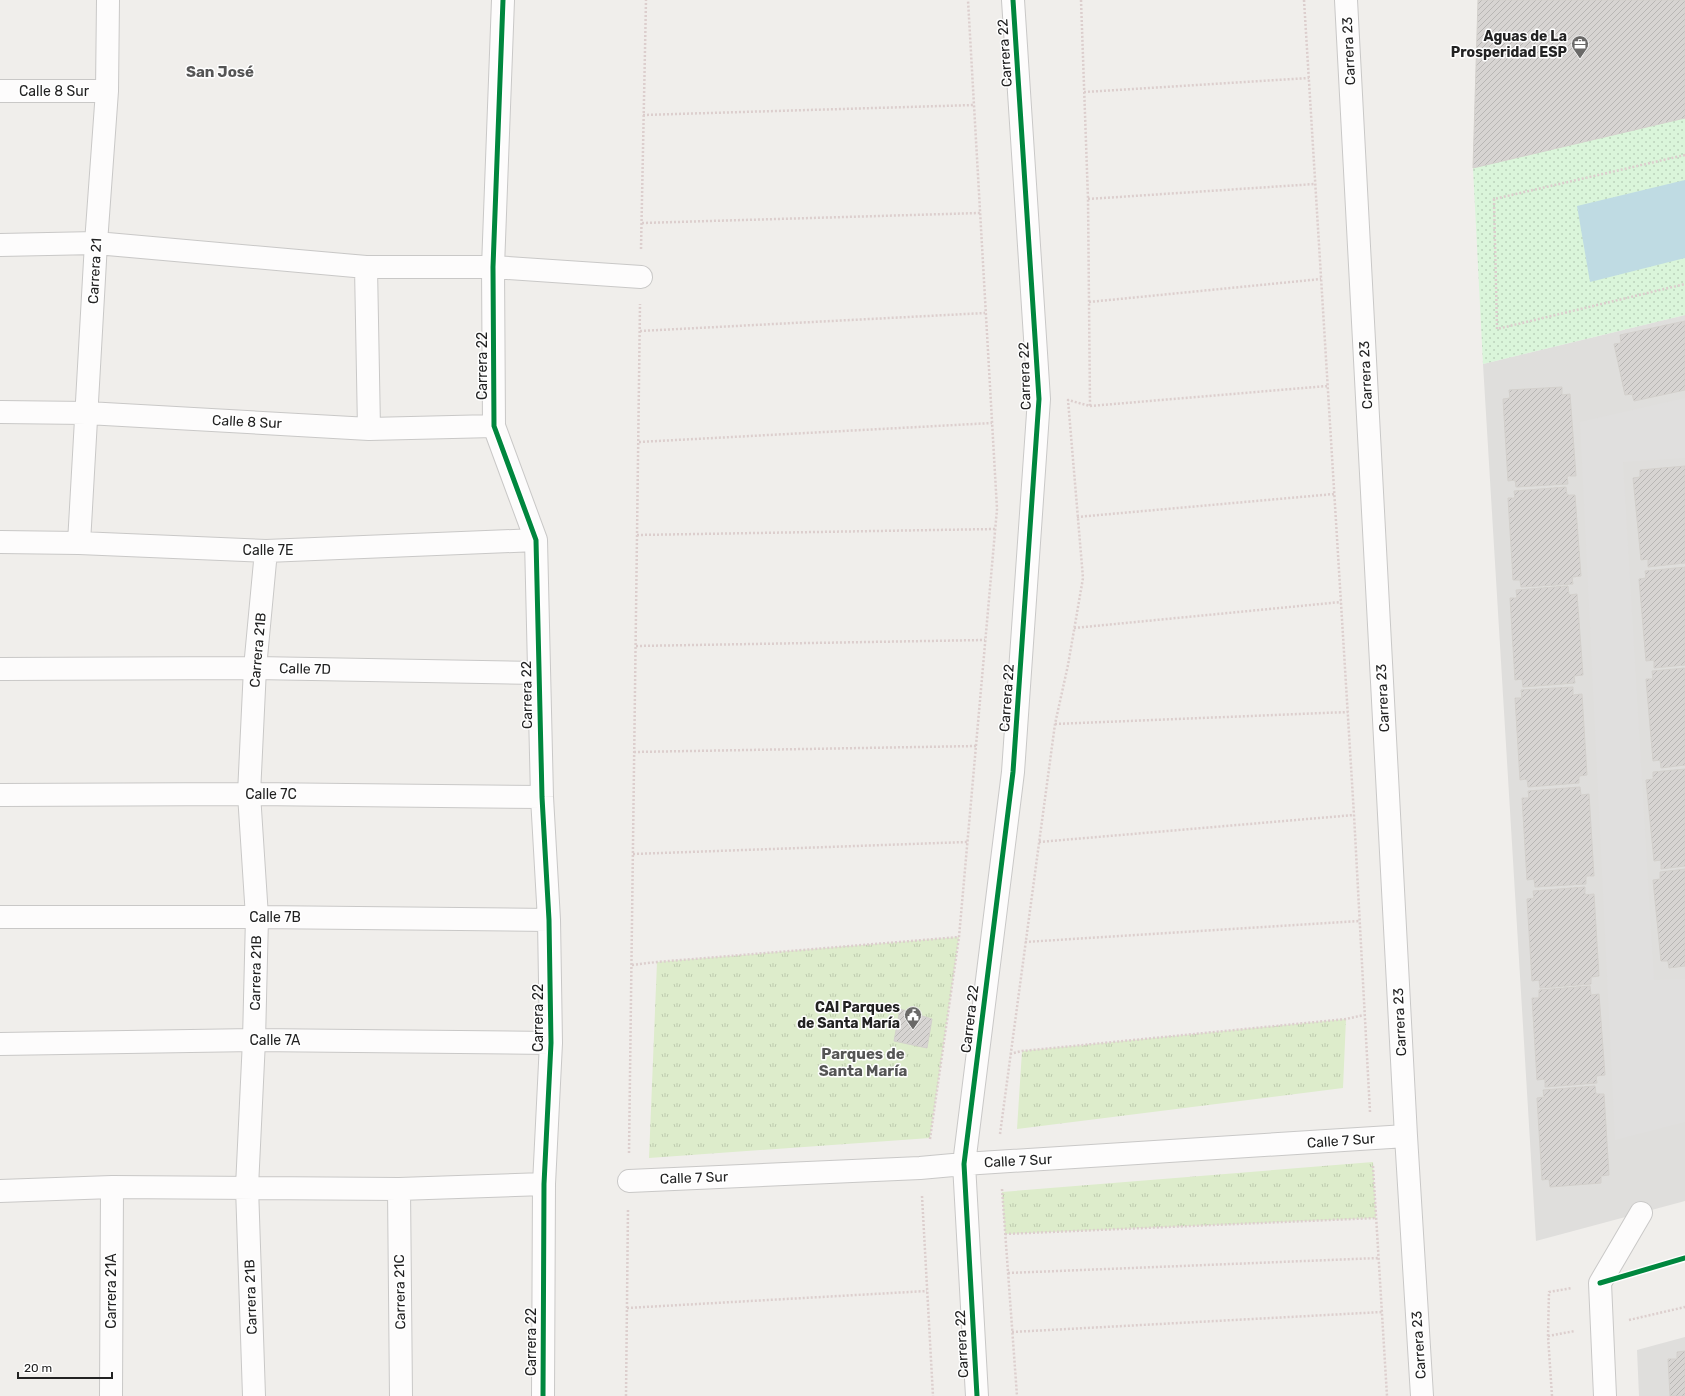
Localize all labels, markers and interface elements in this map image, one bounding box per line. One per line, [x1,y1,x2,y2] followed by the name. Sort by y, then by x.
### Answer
[1339,16,1359,86] street label: Carrera 23
[994,18,1016,88] street label: Carrera 22
[1451,28,1568,61] place label: Aguas de La Prosperidad ESP
[1570,34,1590,59] office icon: Aguas de La Prosperidad ESP
[186,63,254,81] district label: San José
[19,83,90,100] street label: Calle 8 Sur
[85,238,105,304] street label: Carrera 21
[474,332,491,400] street label: Carrera 22
[1356,340,1376,410] street label: Carrera 23
[1015,342,1035,410] street label: Carrera 22
[212,412,283,432] street label: Calle 8 Sur
[243,542,293,559] street label: Calle 7E
[246,612,270,688] street label: Carrera 21B
[279,660,331,678] street label: Calle 7D
[518,661,536,729] street label: Carrera 22
[996,663,1018,733] street label: Carrera 22
[1373,663,1393,733] street label: Carrera 23
[245,786,297,803] street label: Calle 7C
[249,909,301,926] street label: Calle 7B
[247,935,265,1011] street label: Carrera 21B
[530,984,547,1052] street label: Carrera 22
[957,984,983,1054] street label: Carrera 22
[1390,987,1410,1057] street label: Carrera 23
[797,999,900,1032] place label: CAI Parques de Santa María
[903,1005,923,1030] public building icon: CAI Parques de Santa María
[250,1032,301,1049] street label: Calle 7A
[819,1045,907,1080] district label: Parques de Santa María
[1306,1130,1376,1152] street label: Calle 7 Sur
[984,1151,1053,1171] street label: Calle 7 Sur
[660,1168,729,1188] street label: Calle 7 Sur
[103,1253,120,1329] street label: Carrera 21A
[391,1254,409,1330] street label: Carrera 21C
[241,1259,261,1335] street label: Carrera 21B
[523,1308,540,1376] street label: Carrera 22
[952,1310,972,1378] street label: Carrera 22
[1408,1310,1430,1380] street label: Carrera 23
[18,1354,112,1380] scale bar
[24,1361,52,1375] text: 20 m

